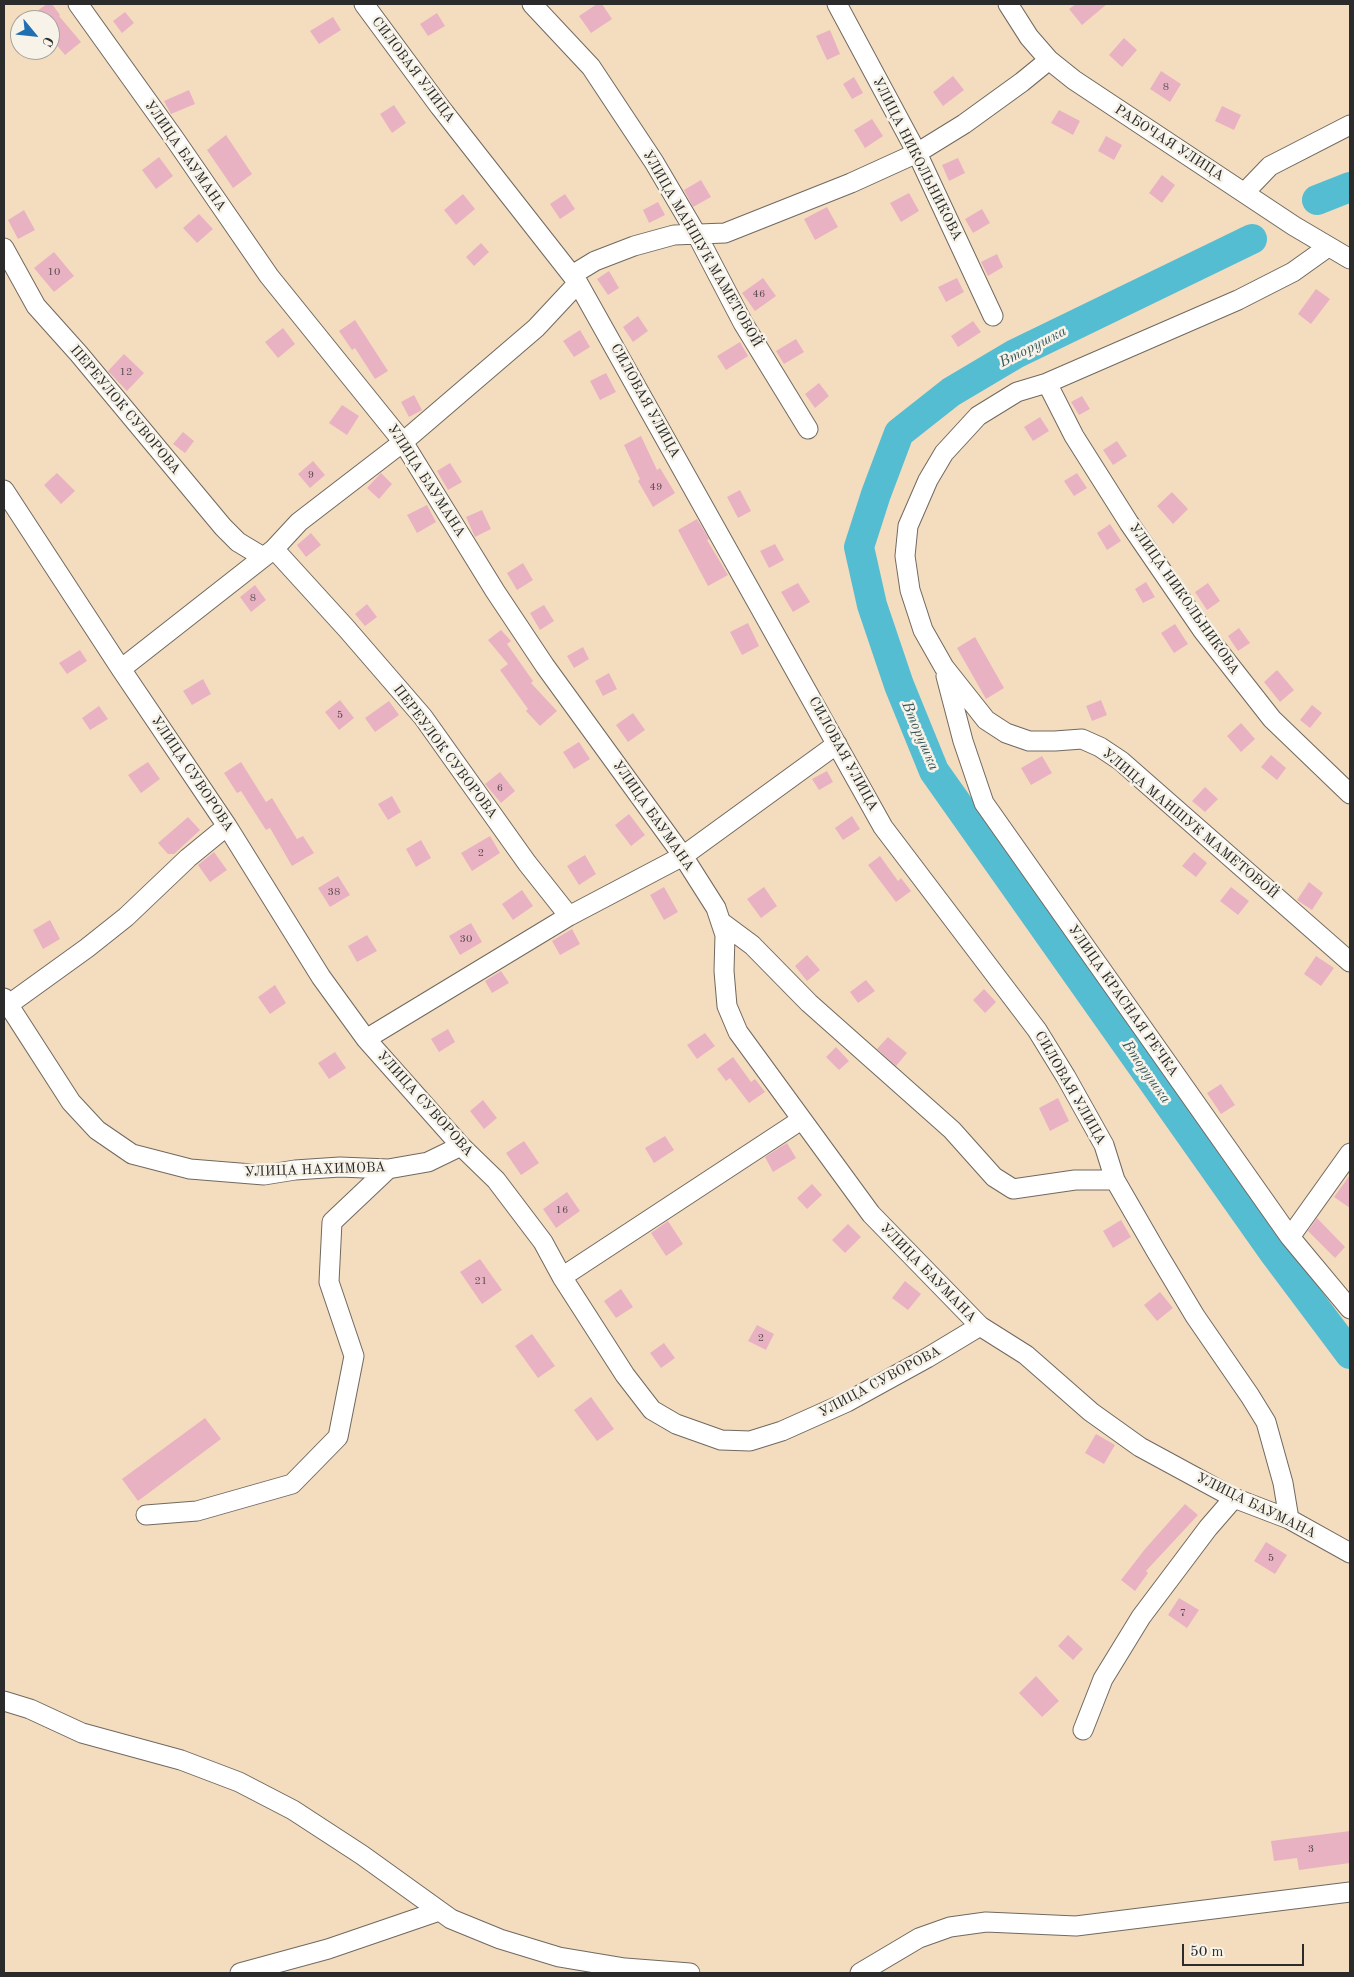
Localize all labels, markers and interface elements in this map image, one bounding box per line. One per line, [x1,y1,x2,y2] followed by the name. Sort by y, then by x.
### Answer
[10,10,60,60] north arrow
[368,14,458,126] street label: СИЛОВАЯ УЛИЦА
[39,34,56,49] text: С
[868,75,966,243] street label: УЛИЦА НИКОЛЬНИКОВА
[1163,80,1169,94] house number: 8
[141,97,229,215] street label: УЛИЦА БАУМАНА
[1111,101,1227,185] street label: РАБОЧАЯ УЛИЦА
[639,147,765,351] street label: УЛИЦА МАНШУК МАМЕТОВОЙ
[48,265,60,279] house number: 10
[753,287,765,301] house number: 46
[996,322,1070,372] water label: Вторушка
[607,341,683,461] street label: СИЛОВАЯ УЛИЦА
[66,342,184,478] street label: ПЕРЕУЛОК СУВОРОВА
[120,365,132,379] house number: 12
[383,421,469,541] street label: УЛИЦА БАУМАНА
[308,468,314,482] house number: 9
[650,480,662,494] house number: 49
[1125,520,1243,678] street label: УЛИЦА НИКОЛЬНИКОВА
[250,591,256,605] house number: 8
[389,682,501,822] street label: ПЕРЕУЛОК СУВОРОВА
[805,694,881,814] street label: СИЛОВАЯ УЛИЦА
[897,699,943,773] water label: Вторушка
[337,708,343,722] house number: 5
[147,713,237,835] street label: УЛИЦА СУВОРОВА
[1099,745,1281,903] street label: УЛИЦА МАНШУК МАМЕТОВОЙ
[609,757,697,875] street label: УЛИЦА БАУМАНА
[497,781,503,795] house number: 6
[478,846,484,860] house number: 2
[328,885,340,899] house number: 38
[1064,922,1182,1080] street label: УЛИЦА КРАСНАЯ РЕЧКА
[460,932,472,946] house number: 30
[1031,1028,1109,1148] street label: СИЛОВАЯ УЛИЦА
[1118,1037,1174,1107] water label: Вторушка
[373,1048,477,1160] street label: УЛИЦА СУВОРОВА
[244,1159,386,1181] street label: УЛИЦА НАХИМОВА
[556,1203,568,1217] house number: 16
[876,1220,980,1326] street label: УЛИЦА БАУМАНА
[475,1274,487,1288] house number: 21
[758,1331,764,1345] house number: 2
[816,1343,944,1421] street label: УЛИЦА СУВОРОВА
[1193,1470,1319,1542] street label: УЛИЦА БАУМАНА
[1268,1551,1274,1565] house number: 5
[1180,1606,1186,1620] house number: 7
[1308,1842,1314,1856] house number: 3
[1184,1934,1306,1966] scale bar
[1190,1945,1224,1960] text: 50 m

